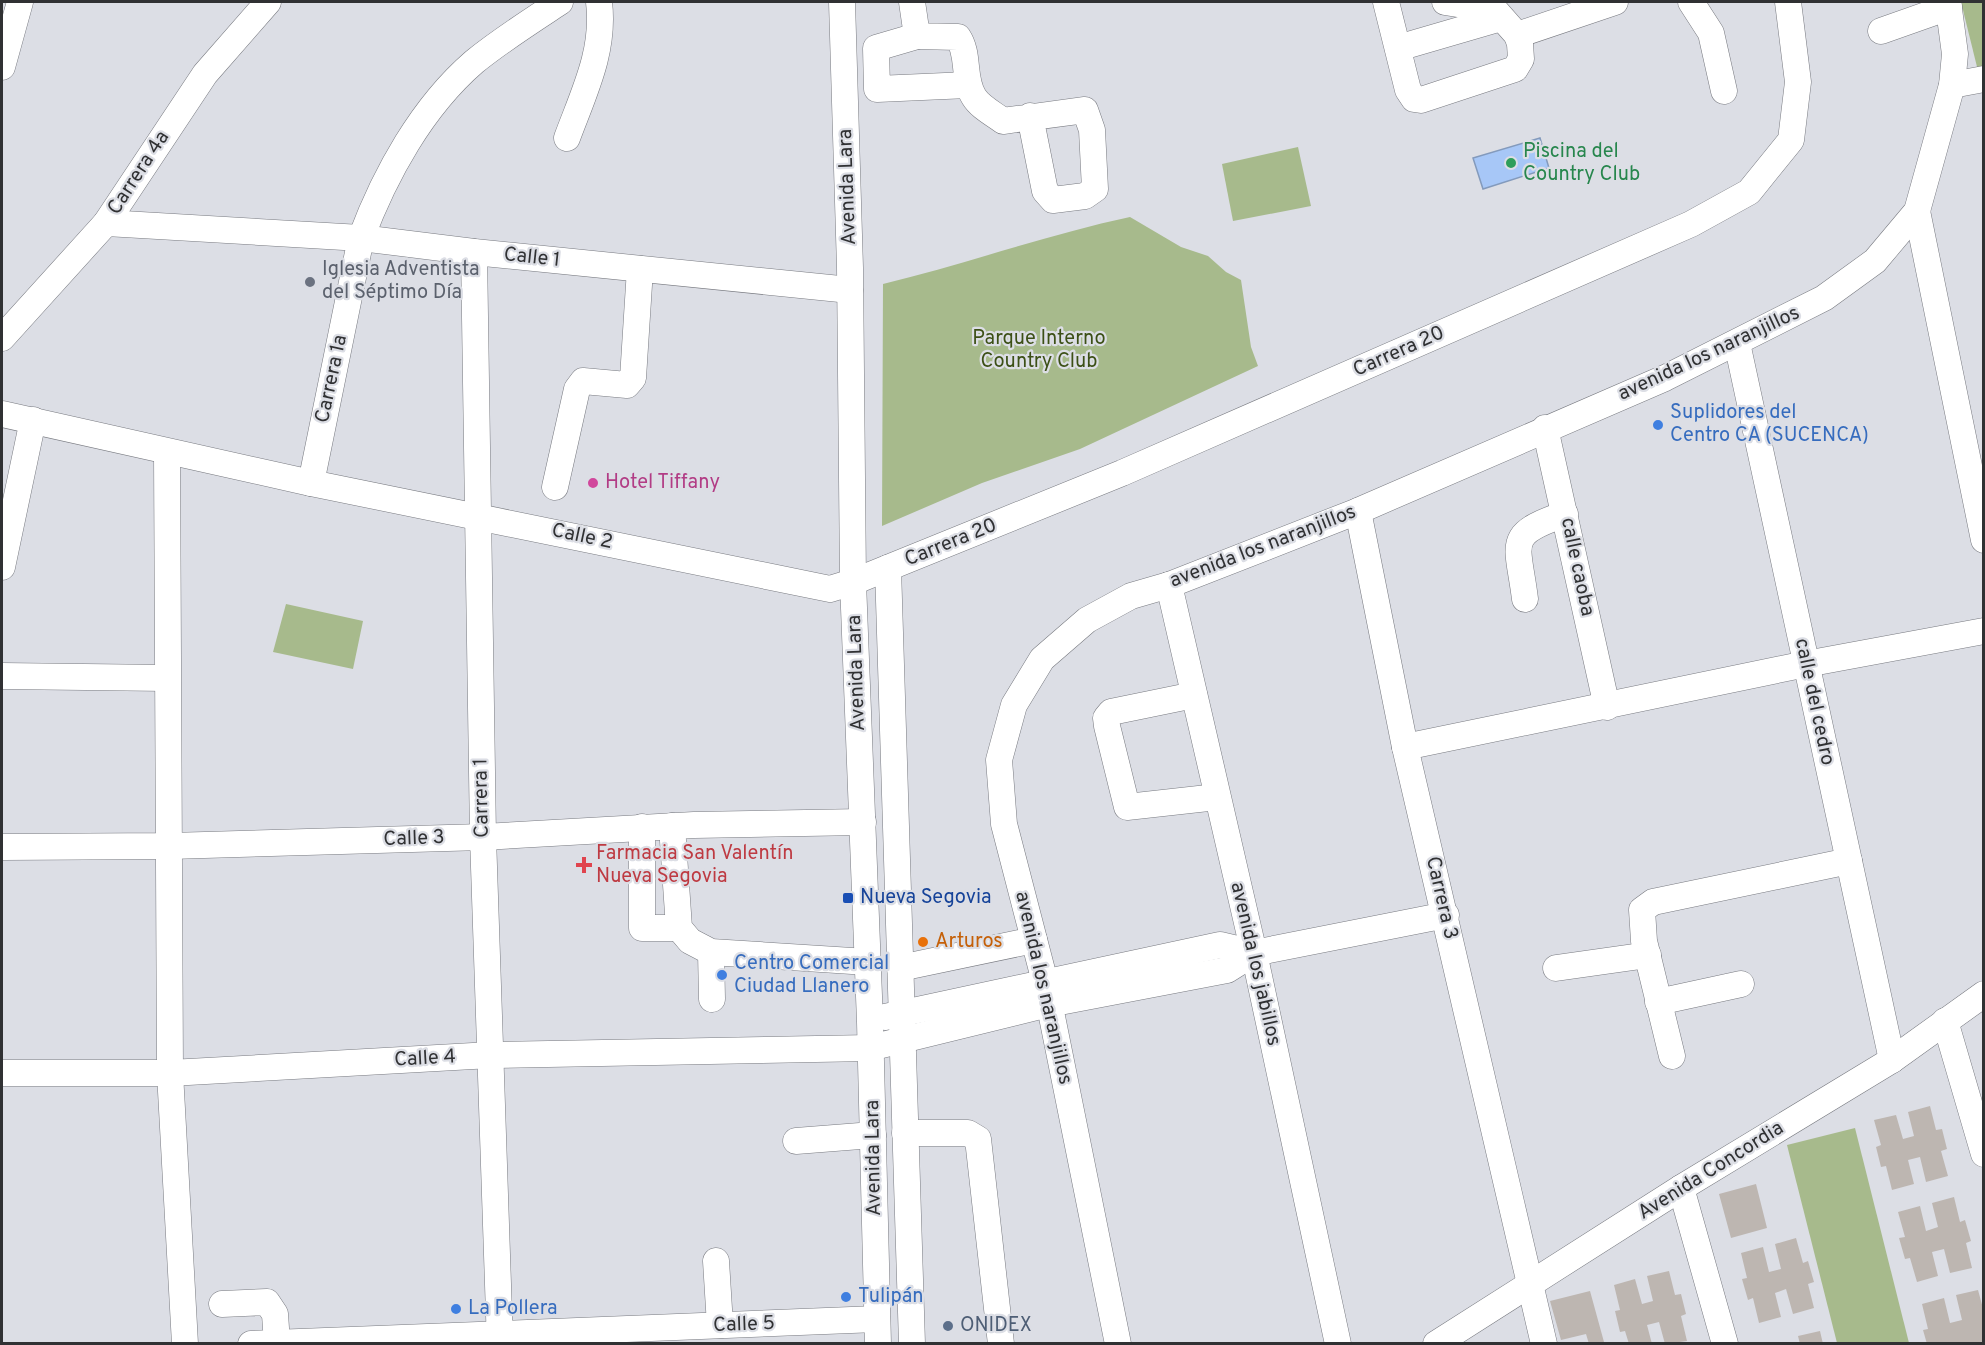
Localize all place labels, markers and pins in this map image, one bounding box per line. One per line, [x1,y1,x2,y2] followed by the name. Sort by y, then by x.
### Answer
[1523,139,1640,188] place label: Piscina del Country Club
[1504,156,1518,170] marker: Piscina del Country Club
[322,257,480,306] place label: Iglesia Adventista del Séptimo Día
[303,275,317,289] marker: Iglesia Adventista del Séptimo Día
[1670,400,1869,449] place label: Suplidores del Centro CA (SUCENCA)
[1651,418,1665,432] marker: Suplidores del Centro CA (SUCENCA)
[605,470,720,496] place label: Hotel Tiffany
[586,476,600,490] marker: Hotel Tiffany
[596,841,793,890] place label: Farmacia San Valentín Nueva Segovia
[577,858,591,872] marker: Farmacia San Valentín Nueva Segovia
[860,885,992,911] place label: Nueva Segovia
[841,891,855,905] marker: Nueva Segovia
[935,929,1003,955] place label: Arturos
[916,935,930,949] marker: Arturos
[734,951,889,1000] place label: Centro Comercial Ciudad Llanero
[715,968,729,982] marker: Centro Comercial Ciudad Llanero
[858,1284,924,1310] place label: Tulipán
[839,1290,853,1304] marker: Tulipán
[468,1296,558,1322] place label: La Pollera
[449,1302,463,1316] marker: La Pollera
[960,1313,1032,1339] place label: ONIDEX
[941,1319,955,1333] marker: ONIDEX

